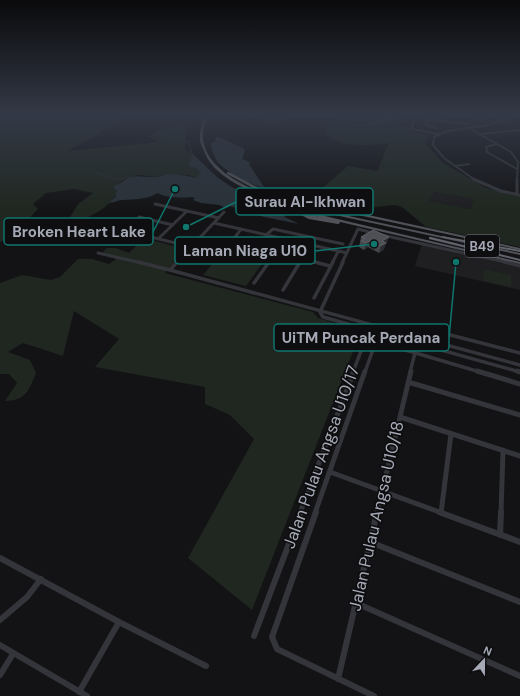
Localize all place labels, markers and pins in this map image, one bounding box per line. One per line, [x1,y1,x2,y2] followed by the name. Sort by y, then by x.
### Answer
[236,188,373,215] callout: Surau Al-Ikhwan
[4,218,153,245] callout: Broken Heart Lake
[175,237,315,264] callout: Laman Niaga U10
[274,324,449,351] callout: UiTM Puncak Perdana

